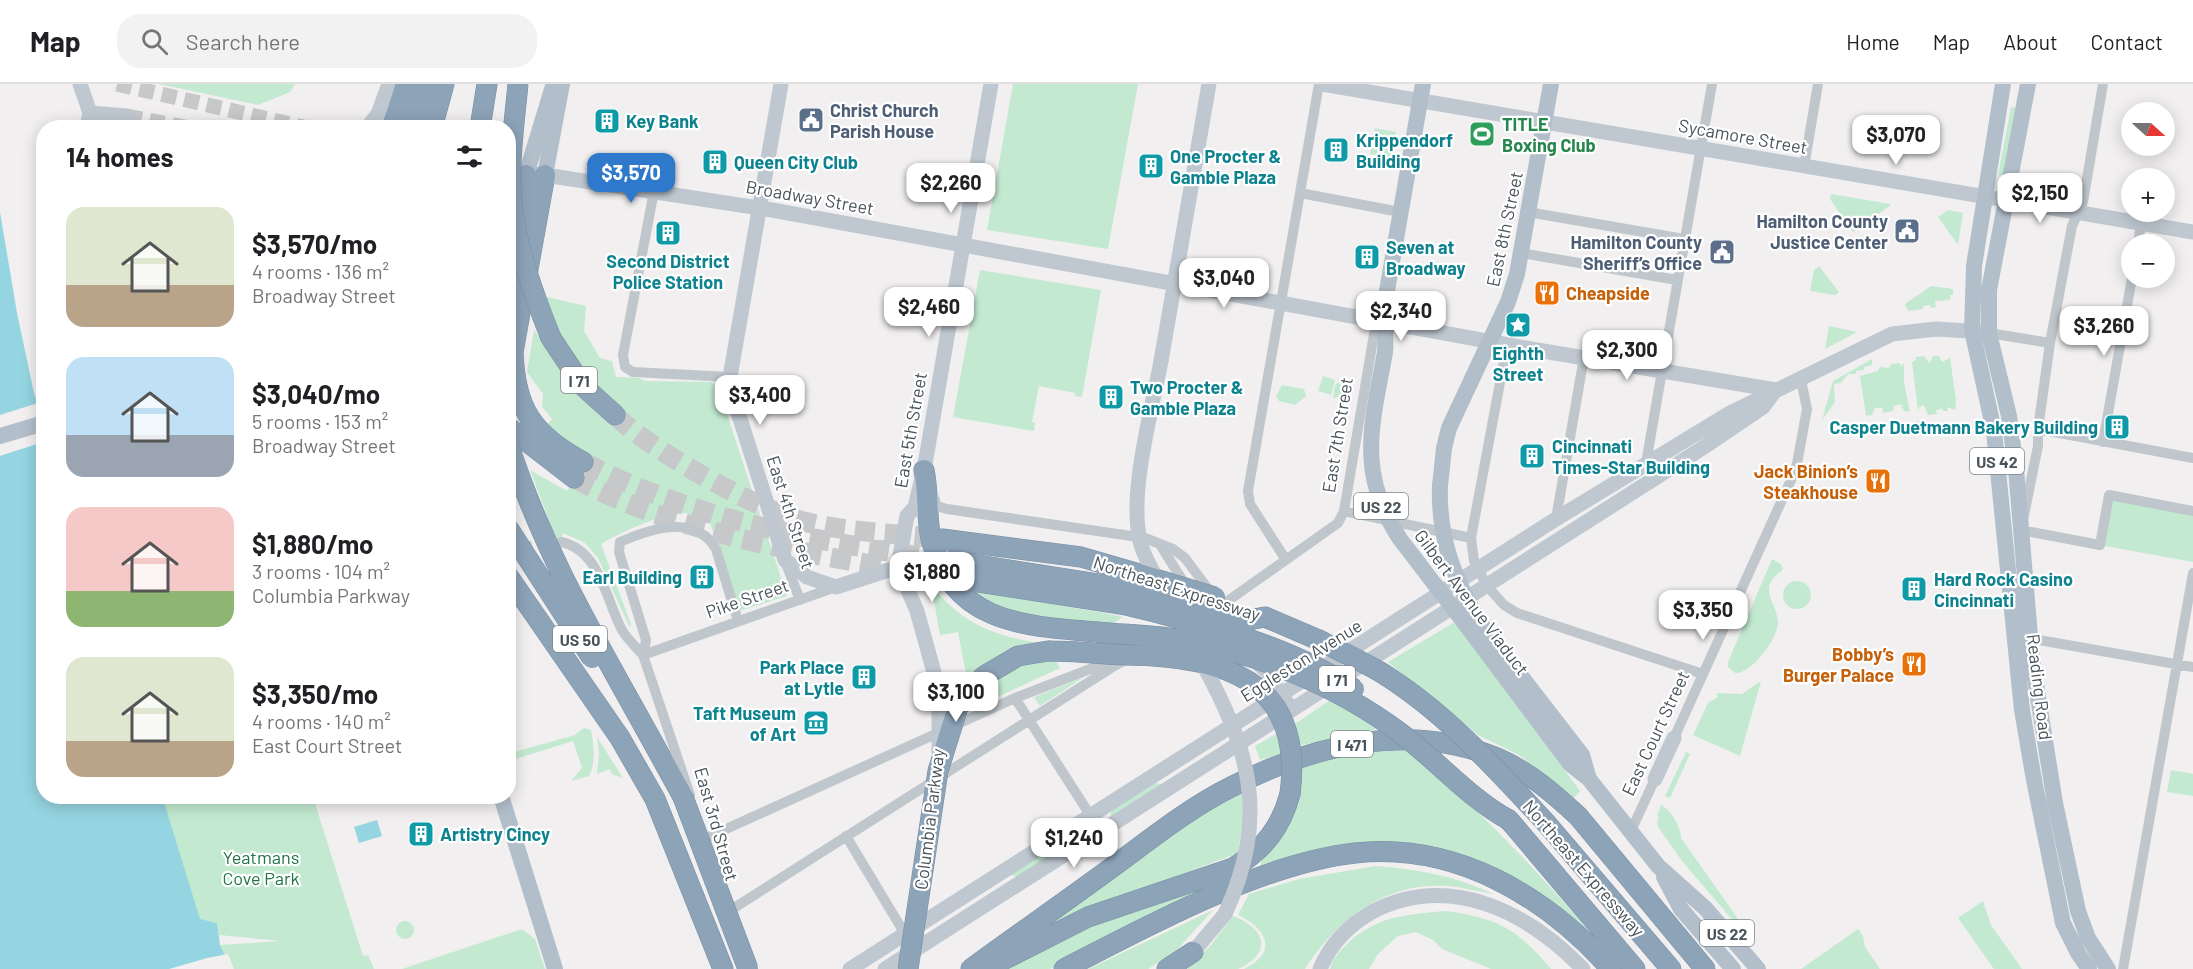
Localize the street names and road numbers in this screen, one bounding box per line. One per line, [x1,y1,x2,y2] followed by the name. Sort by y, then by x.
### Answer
[1677,114,1809,158] street label: Sycamore Street
[1481,169,1527,289] street label: East 8th Street
[744,175,876,219] street label: Broadway Street
[561,367,597,393] road number: I 71
[889,370,931,490] street label: East 5th Street
[1317,376,1357,494] street label: East 7th Street
[1970,448,2024,474] road number: US 42
[762,453,820,571] street label: East 4th Street
[1354,493,1408,519] road number: US 22
[1410,525,1534,679] street label: Gilbert Avenue Viaduct
[1091,551,1263,625] street label: Northeast Expressway
[703,574,791,622] street label: Pike Street
[1236,614,1366,706] street label: Eggleston Avenue
[553,626,607,652] road number: US 50
[2023,633,2057,741] street label: Reading Road
[1319,666,1355,692] road number: I 71
[1616,667,1694,799] street label: East Court Street
[1331,731,1373,757] road number: I 471
[909,747,949,891] street label: Columbia Parkway
[690,765,744,883] street label: East 3rd Street
[1518,795,1650,941] street label: Northeast Expressway
[1700,920,1754,946] road number: US 22

